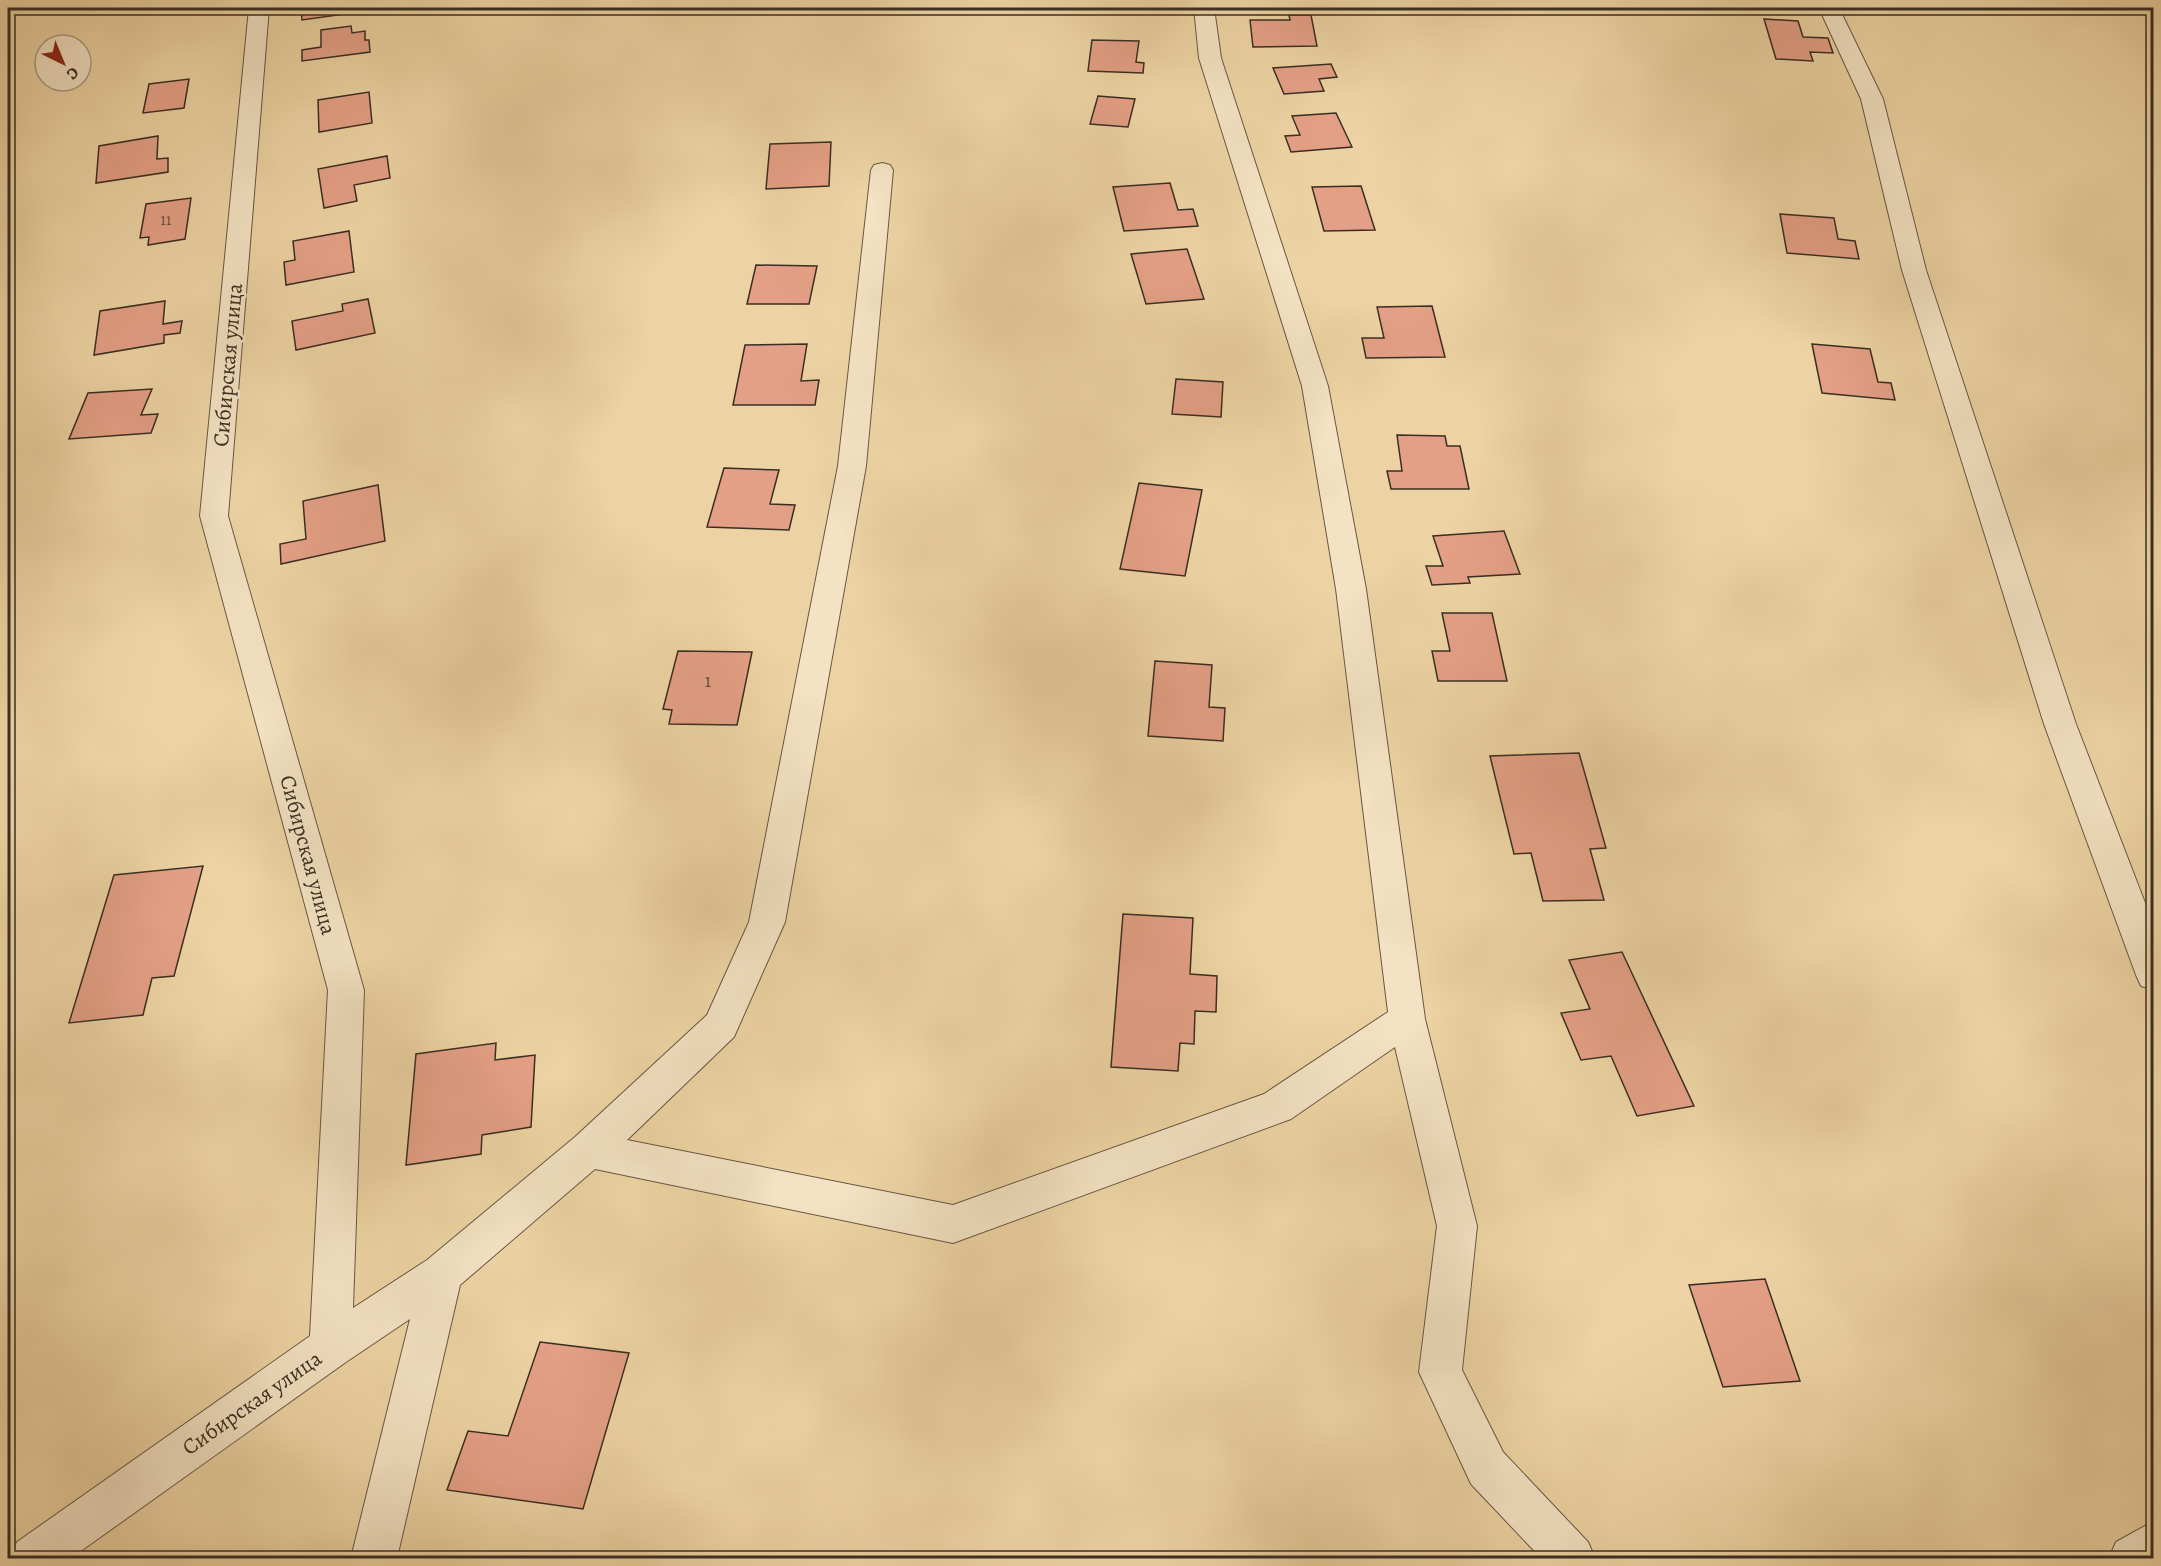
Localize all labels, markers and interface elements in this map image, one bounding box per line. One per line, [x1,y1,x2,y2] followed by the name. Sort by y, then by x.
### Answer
[33,33,93,93] north arrow
[61,62,84,85] text: С
[161,209,172,231] house number: 11
[206,281,250,448] street label: Сибирская улица
[705,667,712,694] house number: 1
[272,772,344,939] street label: Сибирская улица
[176,1343,328,1462] street label: Сибирская улица

